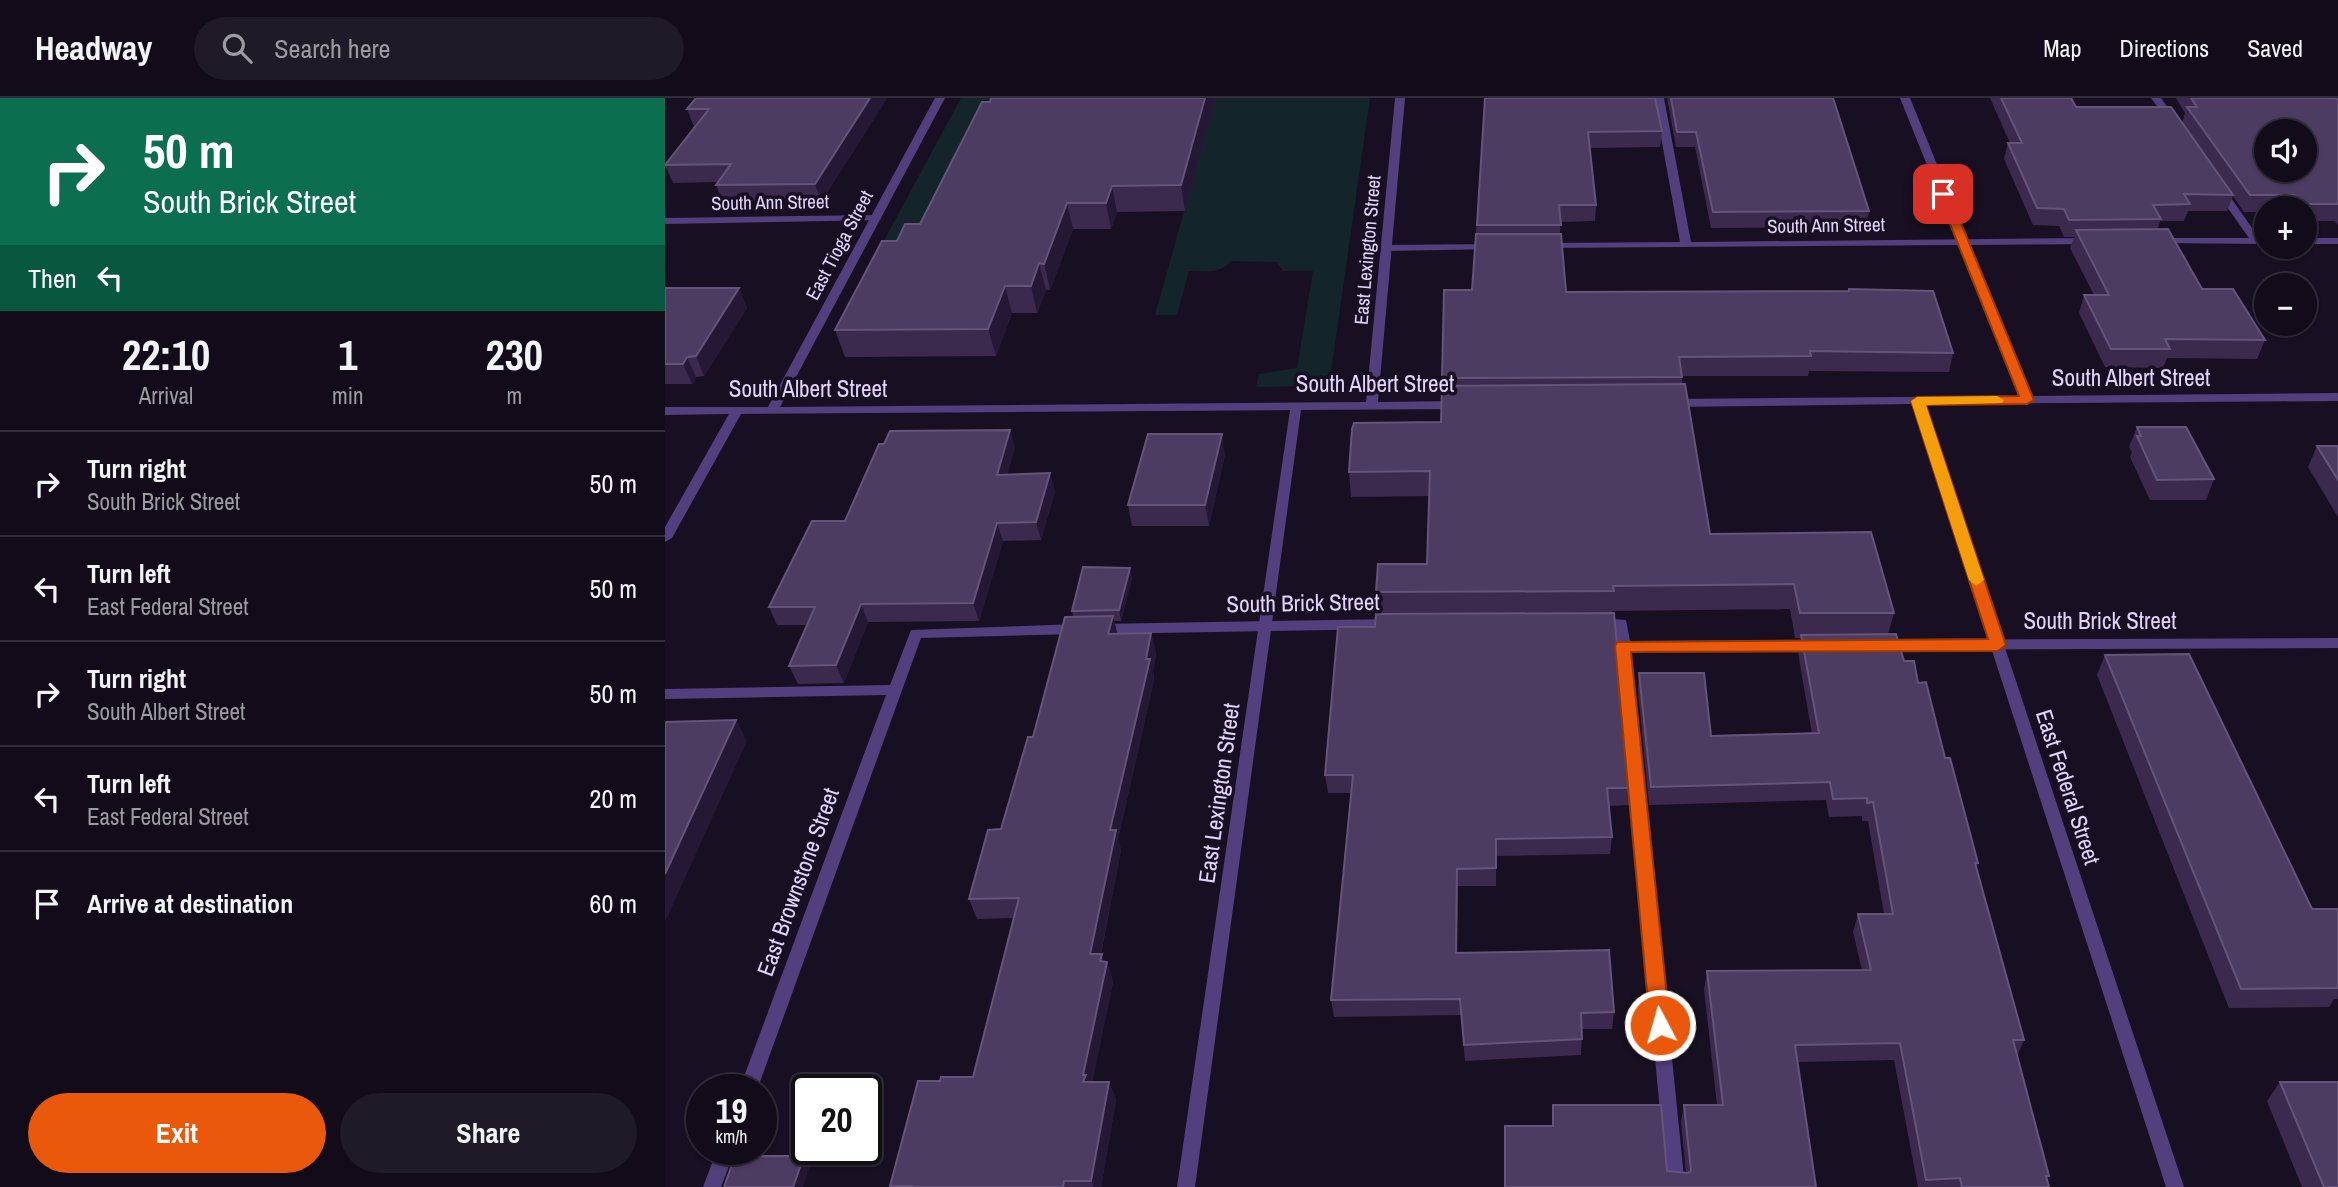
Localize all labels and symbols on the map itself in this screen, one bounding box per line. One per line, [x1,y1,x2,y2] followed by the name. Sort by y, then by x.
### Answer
[1913,164,1973,224] pin
[1348,174,1387,326] street label: East Lexington Street
[799,185,879,304] street label: East Tioga Street
[711,188,830,216] street label: South Ann Street
[1767,211,1886,239] street label: South Ann Street
[2052,362,2210,393] street label: South Albert Street
[1296,368,1454,399] street label: South Albert Street
[729,373,887,404] street label: South Albert Street
[1226,586,1380,619] street label: South Brick Street
[2023,605,2177,636] street label: South Brick Street
[1191,701,1246,885] street label: East Lexington Street
[2029,705,2108,868] street label: East Federal Street
[749,783,846,980] street label: East Brownstone Street
[1623,988,1697,1062] position arrow
[791,1074,882,1165] speed limit sign: 20

